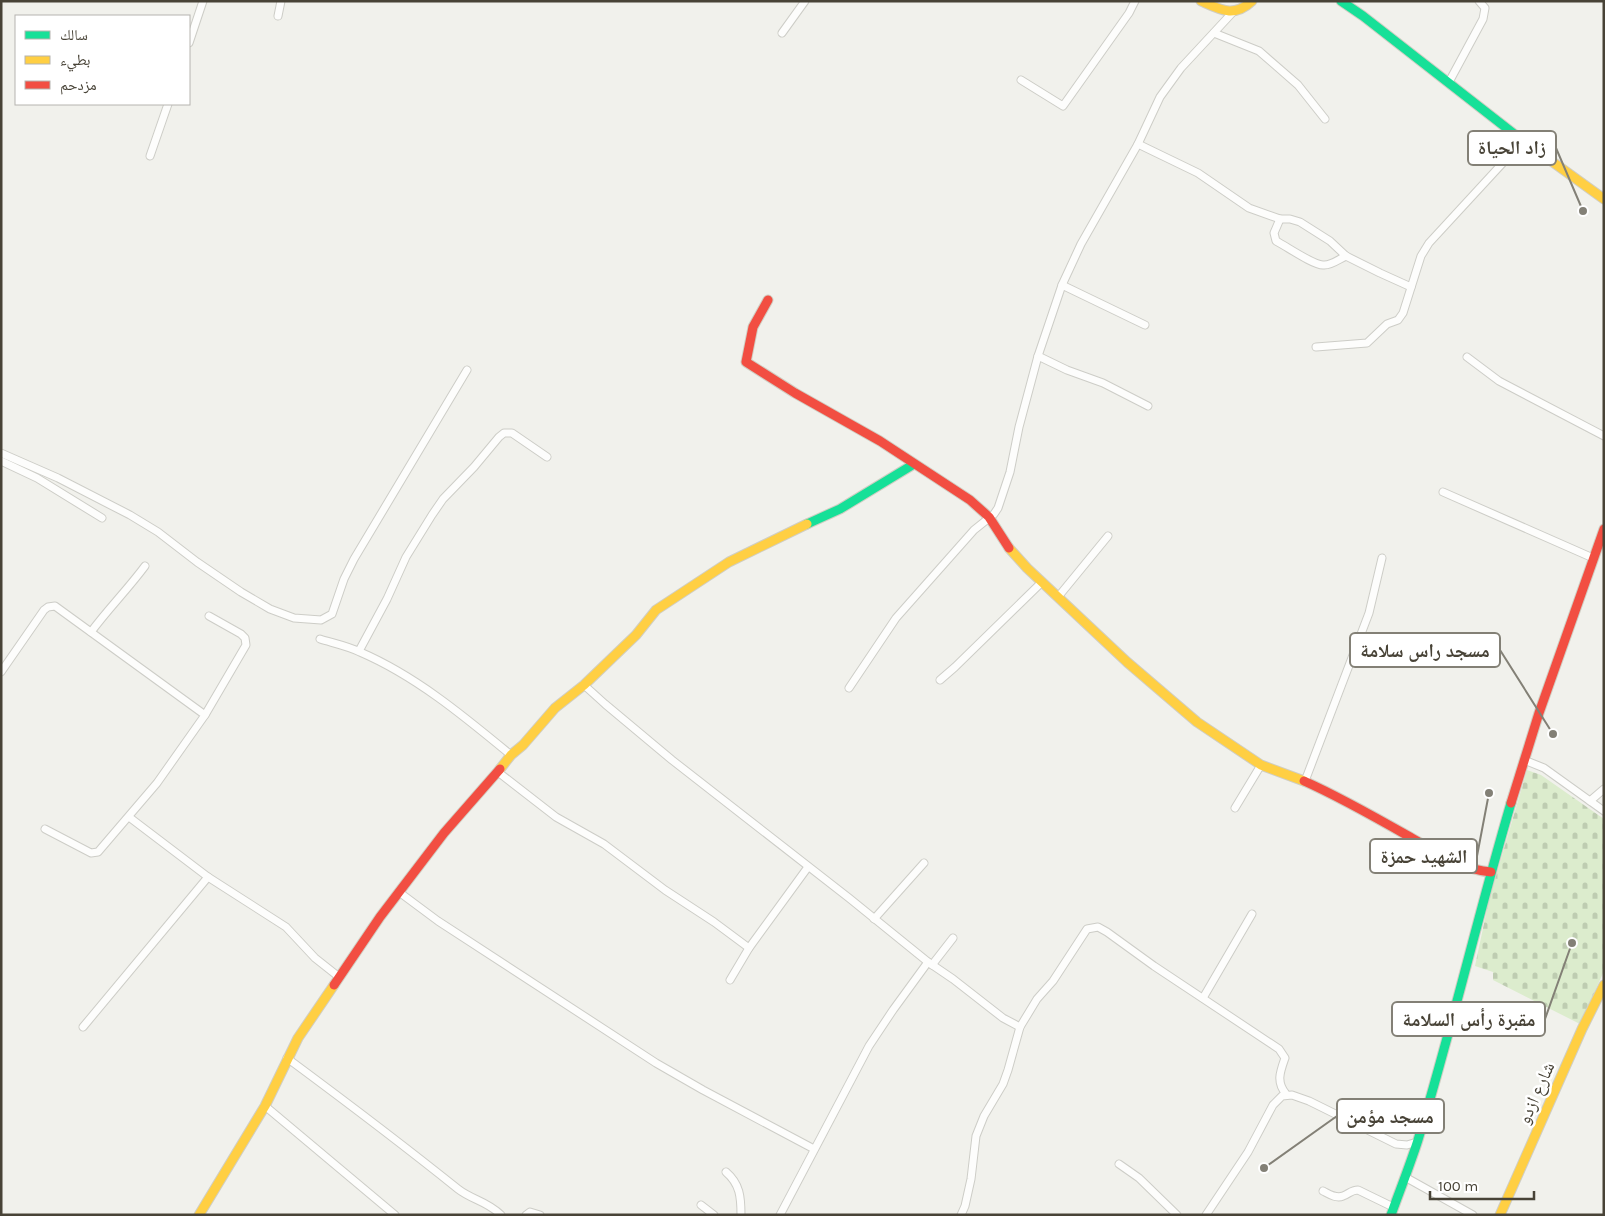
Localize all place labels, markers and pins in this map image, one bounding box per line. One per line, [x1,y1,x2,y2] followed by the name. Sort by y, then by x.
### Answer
[1468,131,1556,165] callout: زاد الحياة
[1350,633,1500,667] callout: مسجد راس سلامة
[1370,839,1477,873] callout: الشهيد حمزة
[1392,1002,1545,1036] callout: مقبرة رأس السلامة
[1337,1099,1444,1133] callout: مسجد مؤمن

